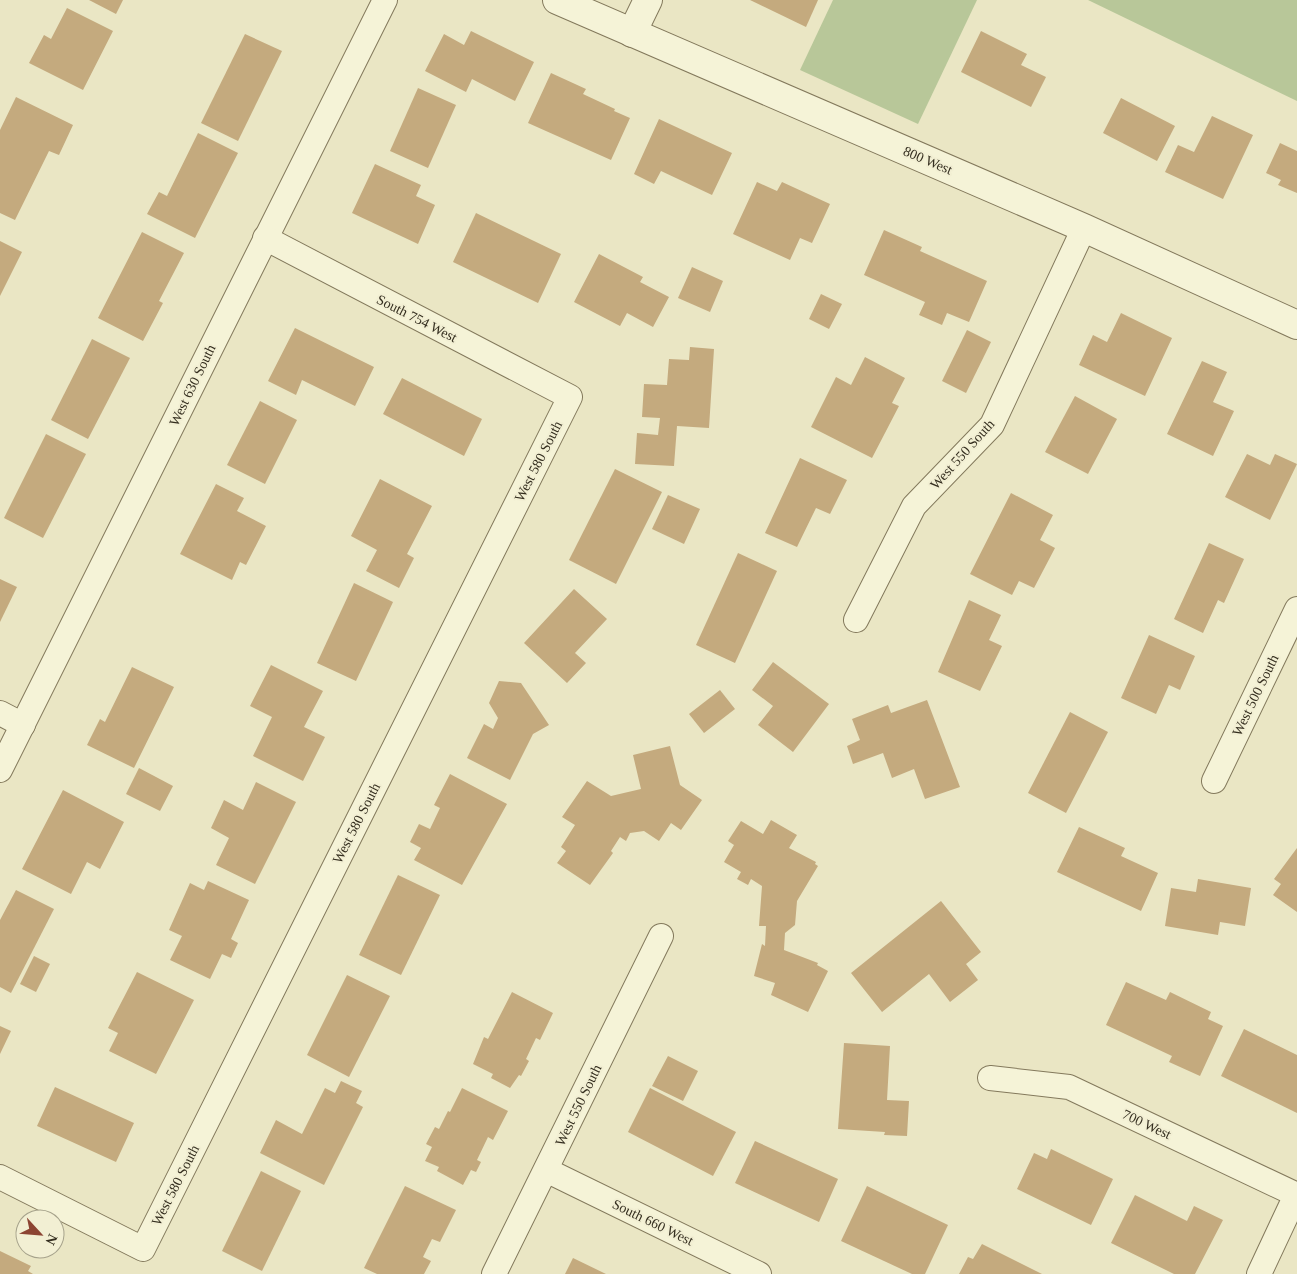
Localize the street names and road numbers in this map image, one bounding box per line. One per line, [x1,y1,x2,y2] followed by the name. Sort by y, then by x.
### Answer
[901,143,955,178] street label: 800 West
[374,292,460,345] street label: South 754 West
[166,342,219,428] street label: West 630 South
[927,416,997,492] street label: West 550 South
[512,418,565,504] street label: West 580 South
[1229,652,1282,738] street label: West 500 South
[330,780,383,866] street label: West 580 South
[552,1062,605,1148] street label: West 550 South
[1120,1107,1174,1142] street label: 700 West
[149,1142,202,1228] street label: West 580 South
[610,1196,696,1249] street label: South 660 West

